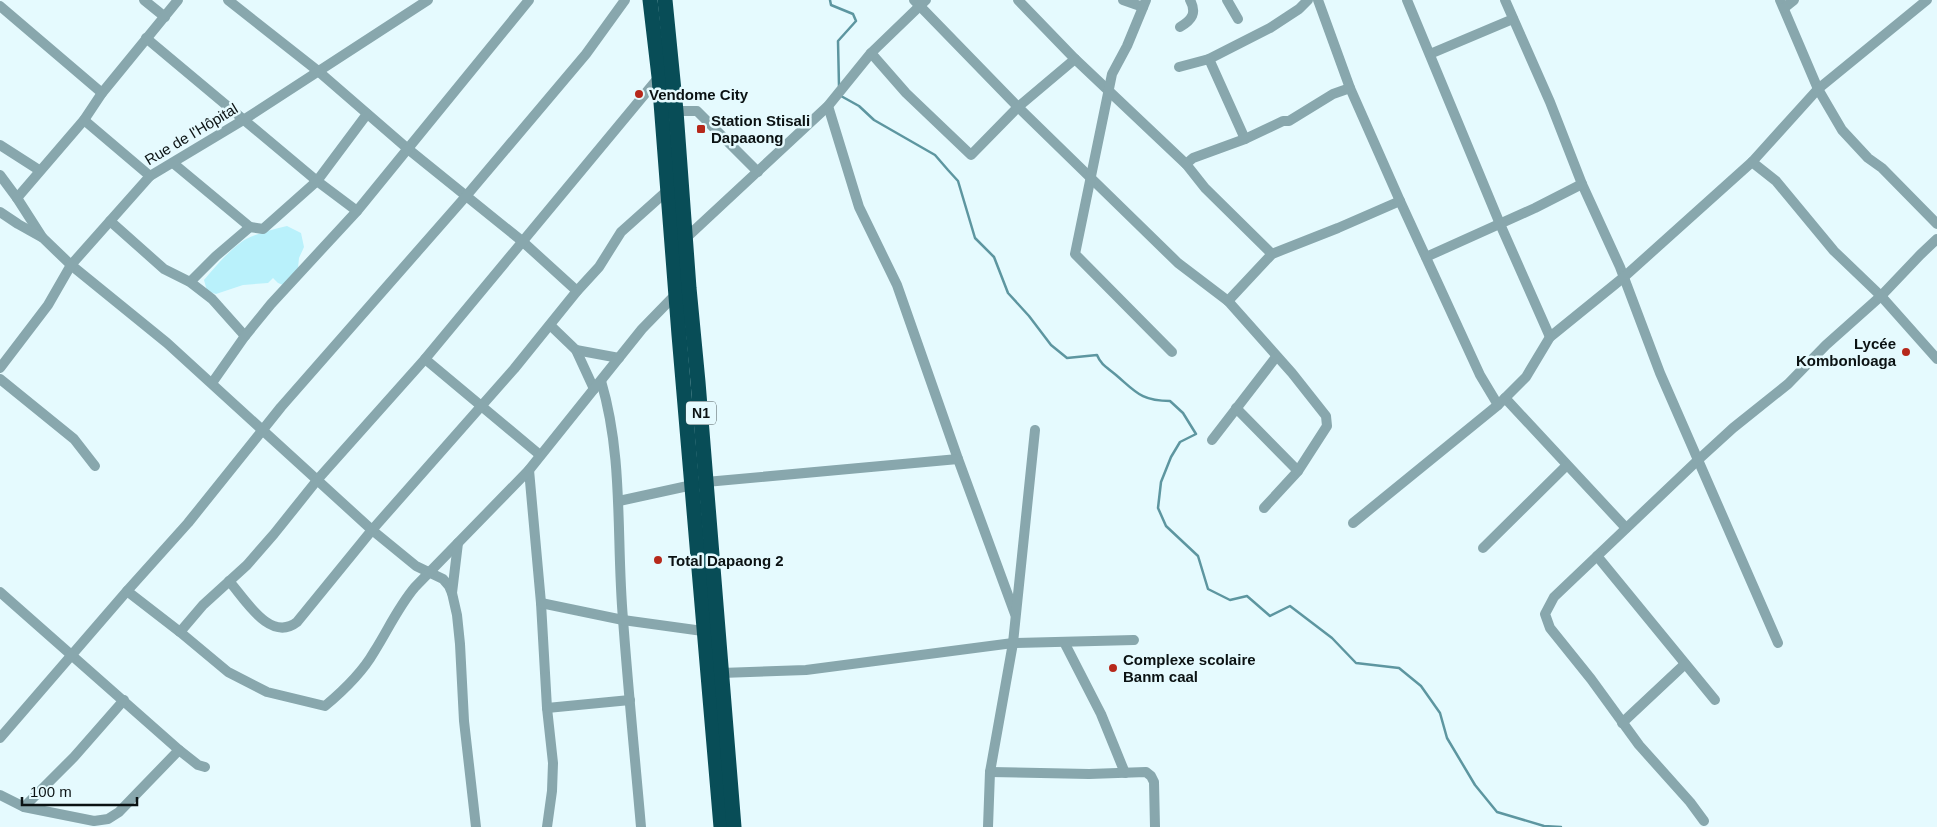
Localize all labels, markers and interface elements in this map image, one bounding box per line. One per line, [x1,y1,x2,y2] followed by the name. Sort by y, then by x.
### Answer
[649,86,749,103] place label: Vendome City
[633,88,645,100] marker: Vendome City
[141,100,241,168] street label: Rue de l'Hôpital
[711,112,810,146] place label: Station Stisali Dapaaong
[695,123,707,135] marker: Station Stisali Dapaaong
[1796,335,1897,369] place label: Lycée Kombonloaga
[1900,346,1912,358] marker: Lycée Kombonloaga
[686,402,716,424] road number: N1
[668,552,784,569] place label: Total Dapaong 2
[652,554,664,566] marker: Total Dapaong 2
[1123,651,1256,685] place label: Complexe scolaire Banm caal
[1107,662,1119,674] marker: Complexe scolaire Banm caal
[22,774,138,806] scale bar
[30,783,72,800] text: 100 m

